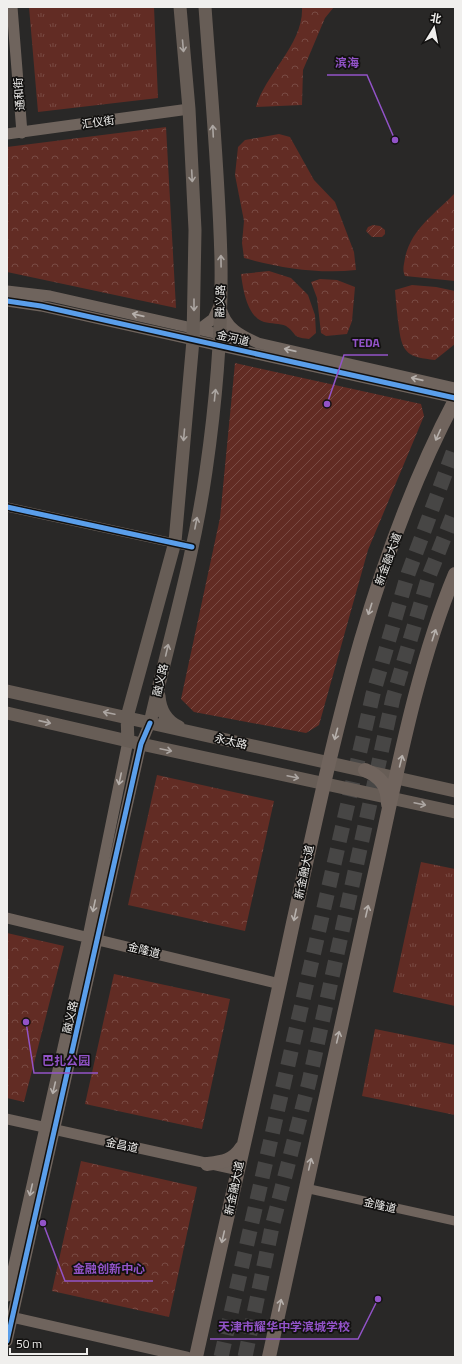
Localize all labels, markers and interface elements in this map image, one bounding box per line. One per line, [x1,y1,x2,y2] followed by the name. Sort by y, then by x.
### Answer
[414,8,454,48] north arrow
[429,9,443,27] text: 北
[180,39,187,52] one-way arrow
[327,51,367,75] callout: 滨海
[335,53,359,72] text: 滨海
[10,77,28,111] street label: 通和街
[81,112,115,132] street label: 汇仪街
[210,125,217,138] one-way arrow
[188,169,196,182] one-way arrow
[217,255,225,268] one-way arrow
[211,284,229,318] street label: 融义路
[190,298,198,311] one-way arrow
[132,311,145,319] one-way arrow
[215,326,251,350] street label: 金河道
[344,331,388,355] callout: TEDA
[352,333,381,352] text: TEDA
[284,346,297,354] one-way arrow
[411,375,424,383] one-way arrow
[211,389,218,402] one-way arrow
[180,428,187,441] one-way arrow
[434,429,441,441] one-way arrow
[193,517,201,530] one-way arrow
[371,530,405,588] street label: 新金融大道
[366,602,374,614] one-way arrow
[431,629,438,642] one-way arrow
[164,644,171,657] one-way arrow
[148,662,172,698] street label: 融义路
[102,709,115,717] one-way arrow
[38,718,51,726] one-way arrow
[332,727,339,740] one-way arrow
[213,729,249,753] street label: 永太路
[159,746,172,754] one-way arrow
[397,754,405,767] one-way arrow
[116,772,124,785] one-way arrow
[286,774,299,782] one-way arrow
[414,801,427,809] one-way arrow
[290,843,318,901] street label: 新金融大道
[90,899,98,912] one-way arrow
[363,904,371,917] one-way arrow
[291,908,299,921] one-way arrow
[126,938,162,962] street label: 金隆道
[58,999,82,1035] street label: 融义路
[335,1031,343,1044] one-way arrow
[34,1049,98,1073] callout: 巴扎公园
[42,1051,90,1070] text: 巴扎公园
[50,1081,58,1094] one-way arrow
[104,1134,140,1156] street label: 金昌道
[307,1158,315,1171] one-way arrow
[220,1159,248,1217] street label: 新金融大道
[27,1183,34,1196] one-way arrow
[362,1193,398,1217] street label: 金隆道
[218,1231,226,1244] one-way arrow
[65,1257,153,1281] callout: 金融创新中心
[73,1259,145,1278] text: 金融创新中心
[277,1299,285,1312] one-way arrow
[210,1315,358,1339] callout: 天津市耀华中学滨城学校
[218,1317,350,1336] text: 天津市耀华中学滨城学校
[10,1330,87,1356] scale bar
[16,1334,42,1353] text: 50 m

